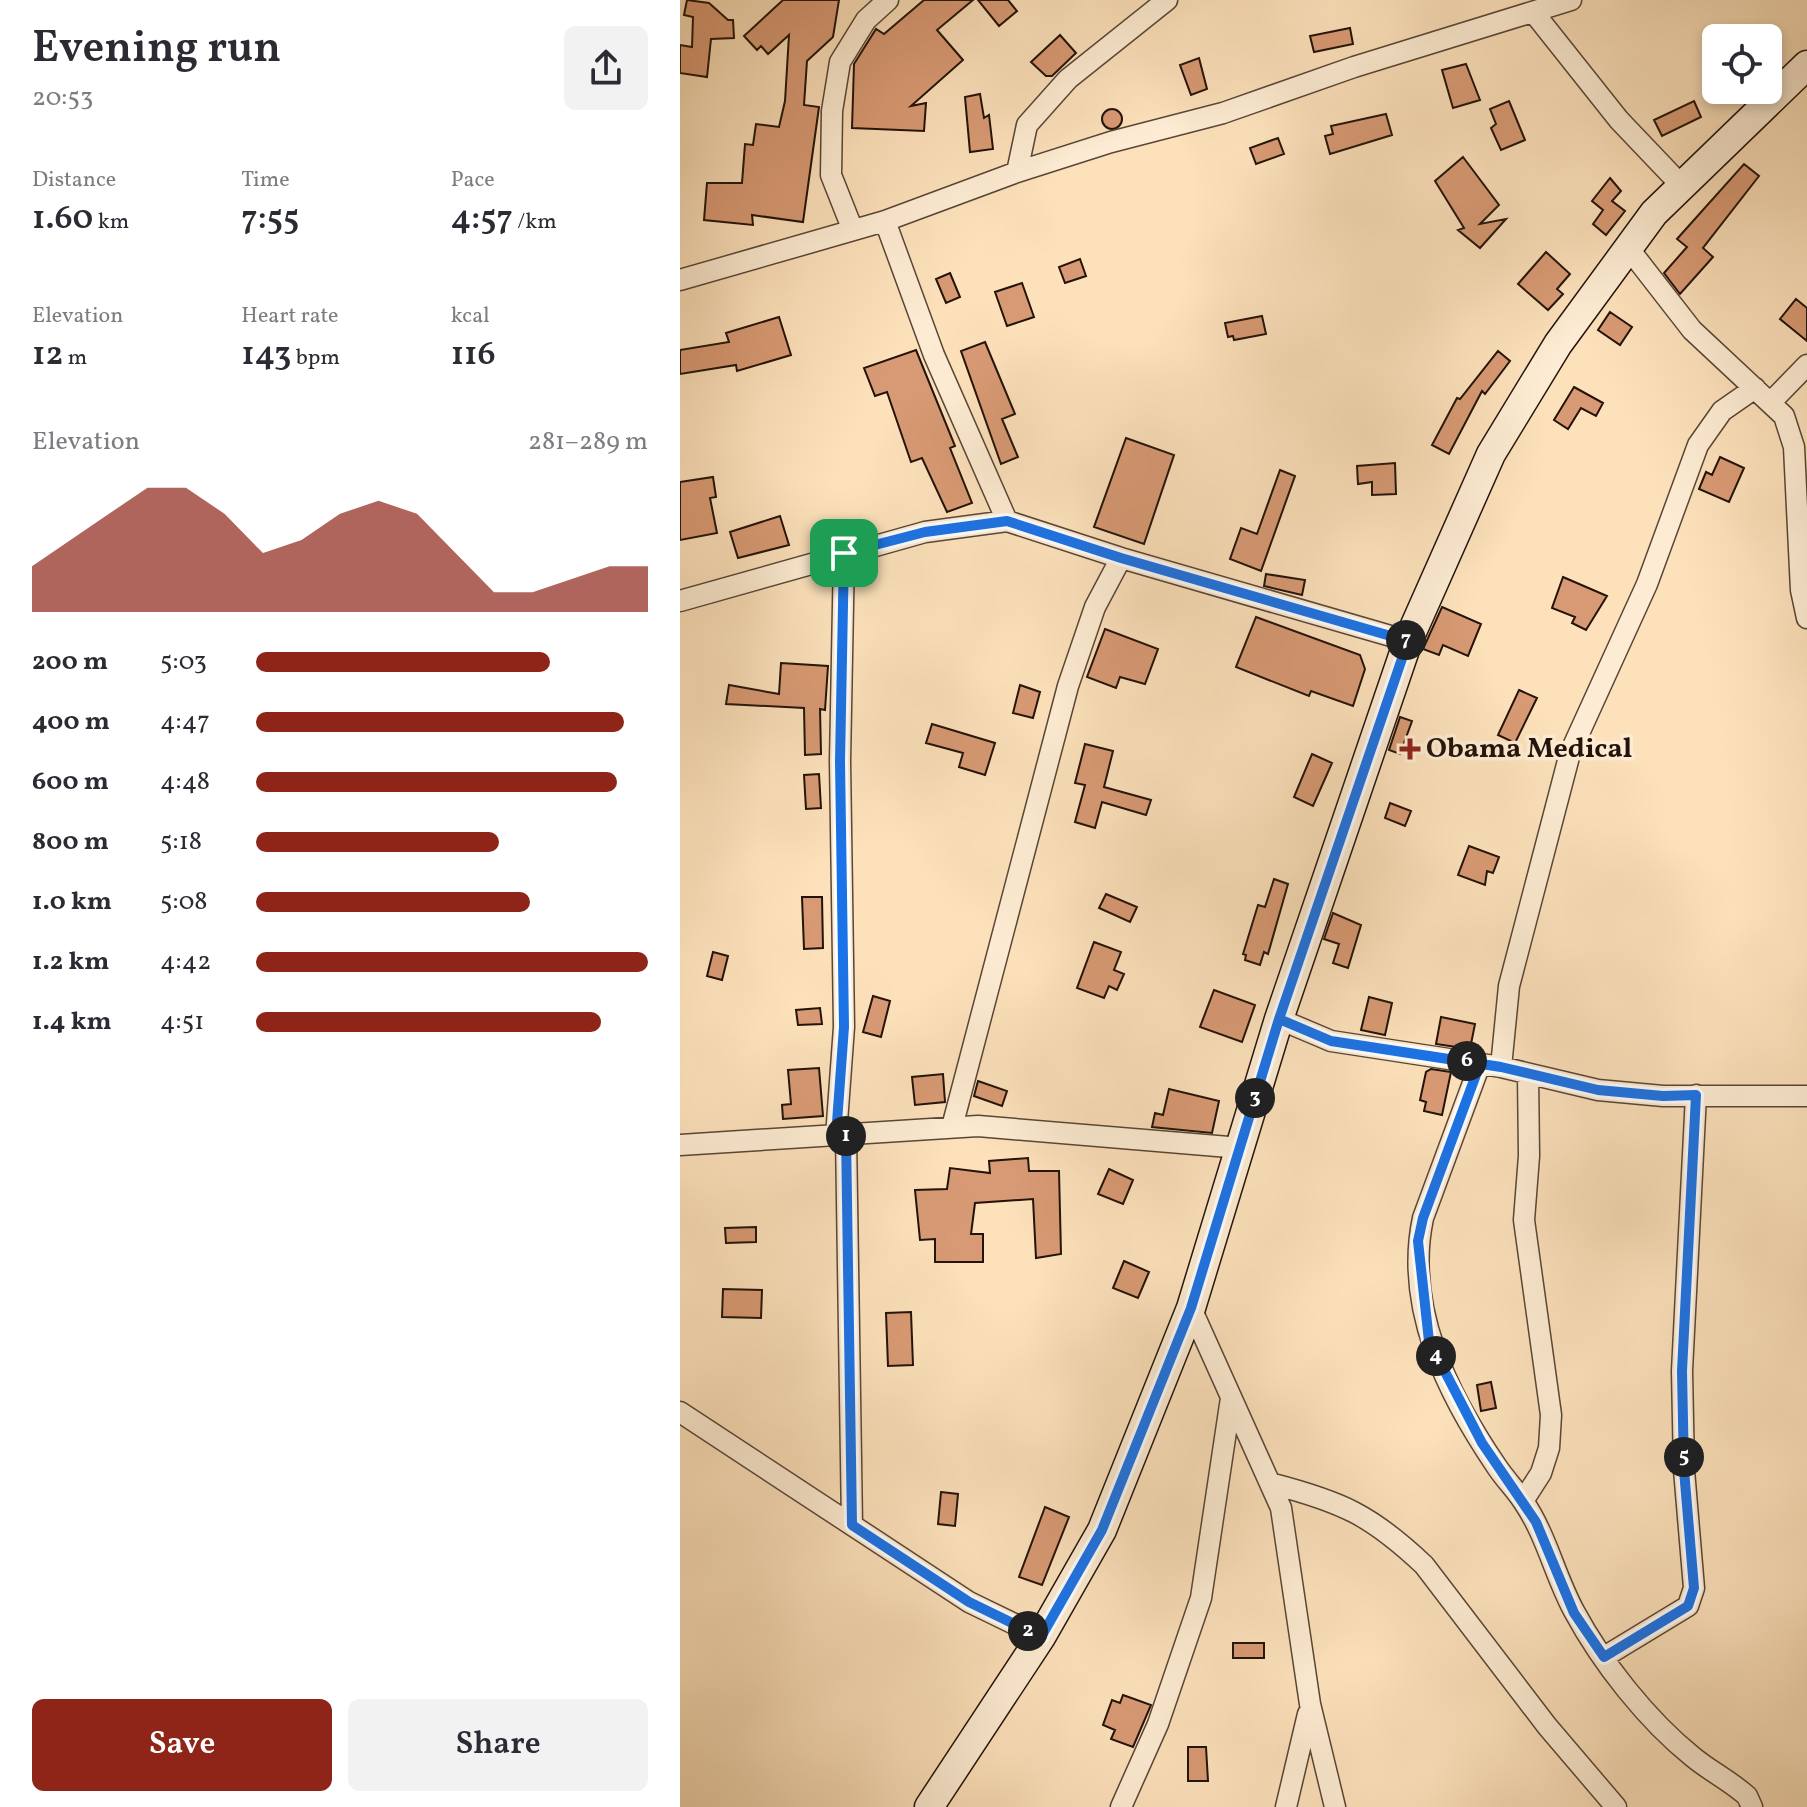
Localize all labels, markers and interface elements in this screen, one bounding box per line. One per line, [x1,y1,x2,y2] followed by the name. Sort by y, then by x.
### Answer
[32,19,281,80] text: Evening run
[1702,24,1782,104] map controls
[1702,24,1782,104] button: locate
[564,26,648,110] button: share
[32,80,93,116] text: 20:53
[32,165,116,196] text: Distance
[241,165,290,196] text: Time
[451,165,495,196] text: Pace
[32,196,93,243] text: 1.60
[241,196,299,243] text: 7:55
[451,196,513,243] text: 4:57
[93,207,129,238] text: km
[513,207,557,238] text: /km
[32,301,123,332] text: Elevation
[241,301,338,332] text: Heart rate
[451,301,490,332] text: kcal
[32,332,63,379] text: 12
[241,332,291,379] text: 143
[451,332,496,379] text: 116
[63,343,87,374] text: m
[291,343,340,374] text: bpm
[32,424,140,460] text: Elevation
[528,424,648,460] text: 281–289 m
[810,519,878,587] pin
[822,531,866,575] icon: arrive
[1386,620,1426,660] pin: 7
[1401,624,1411,655] text: 7
[32,644,108,680] text: 200 m
[160,644,207,680] text: 5:03
[32,704,110,740] text: 400 m
[160,704,210,740] text: 4:47
[1426,730,1632,769] place label: Obama Medical
[1401,740,1419,758] marker: Obama Medical
[32,764,109,800] text: 600 m
[160,764,210,800] text: 4:48
[32,824,109,860] text: 800 m
[160,824,202,860] text: 5:18
[32,884,112,920] text: 1.0 km
[160,884,207,920] text: 5:08
[32,944,109,980] text: 1.2 km
[160,944,211,980] text: 4:42
[32,1004,112,1040] text: 1.4 km
[160,1004,204,1040] text: 4:51
[1447,1041,1487,1081] pin: 6
[1461,1045,1473,1076] text: 6
[1235,1078,1275,1118] pin: 3
[1249,1082,1261,1113] text: 3
[826,1116,866,1156] pin: 1
[842,1120,850,1151] text: 1
[1416,1336,1456,1376] pin: 4
[1429,1340,1443,1371] text: 4
[1664,1437,1704,1477] pin: 5
[1679,1441,1689,1472] text: 5
[1008,1611,1048,1651] pin: 2
[1022,1615,1034,1646] text: 2
[32,1699,332,1791] button: Save
[348,1699,648,1791] button: Share

